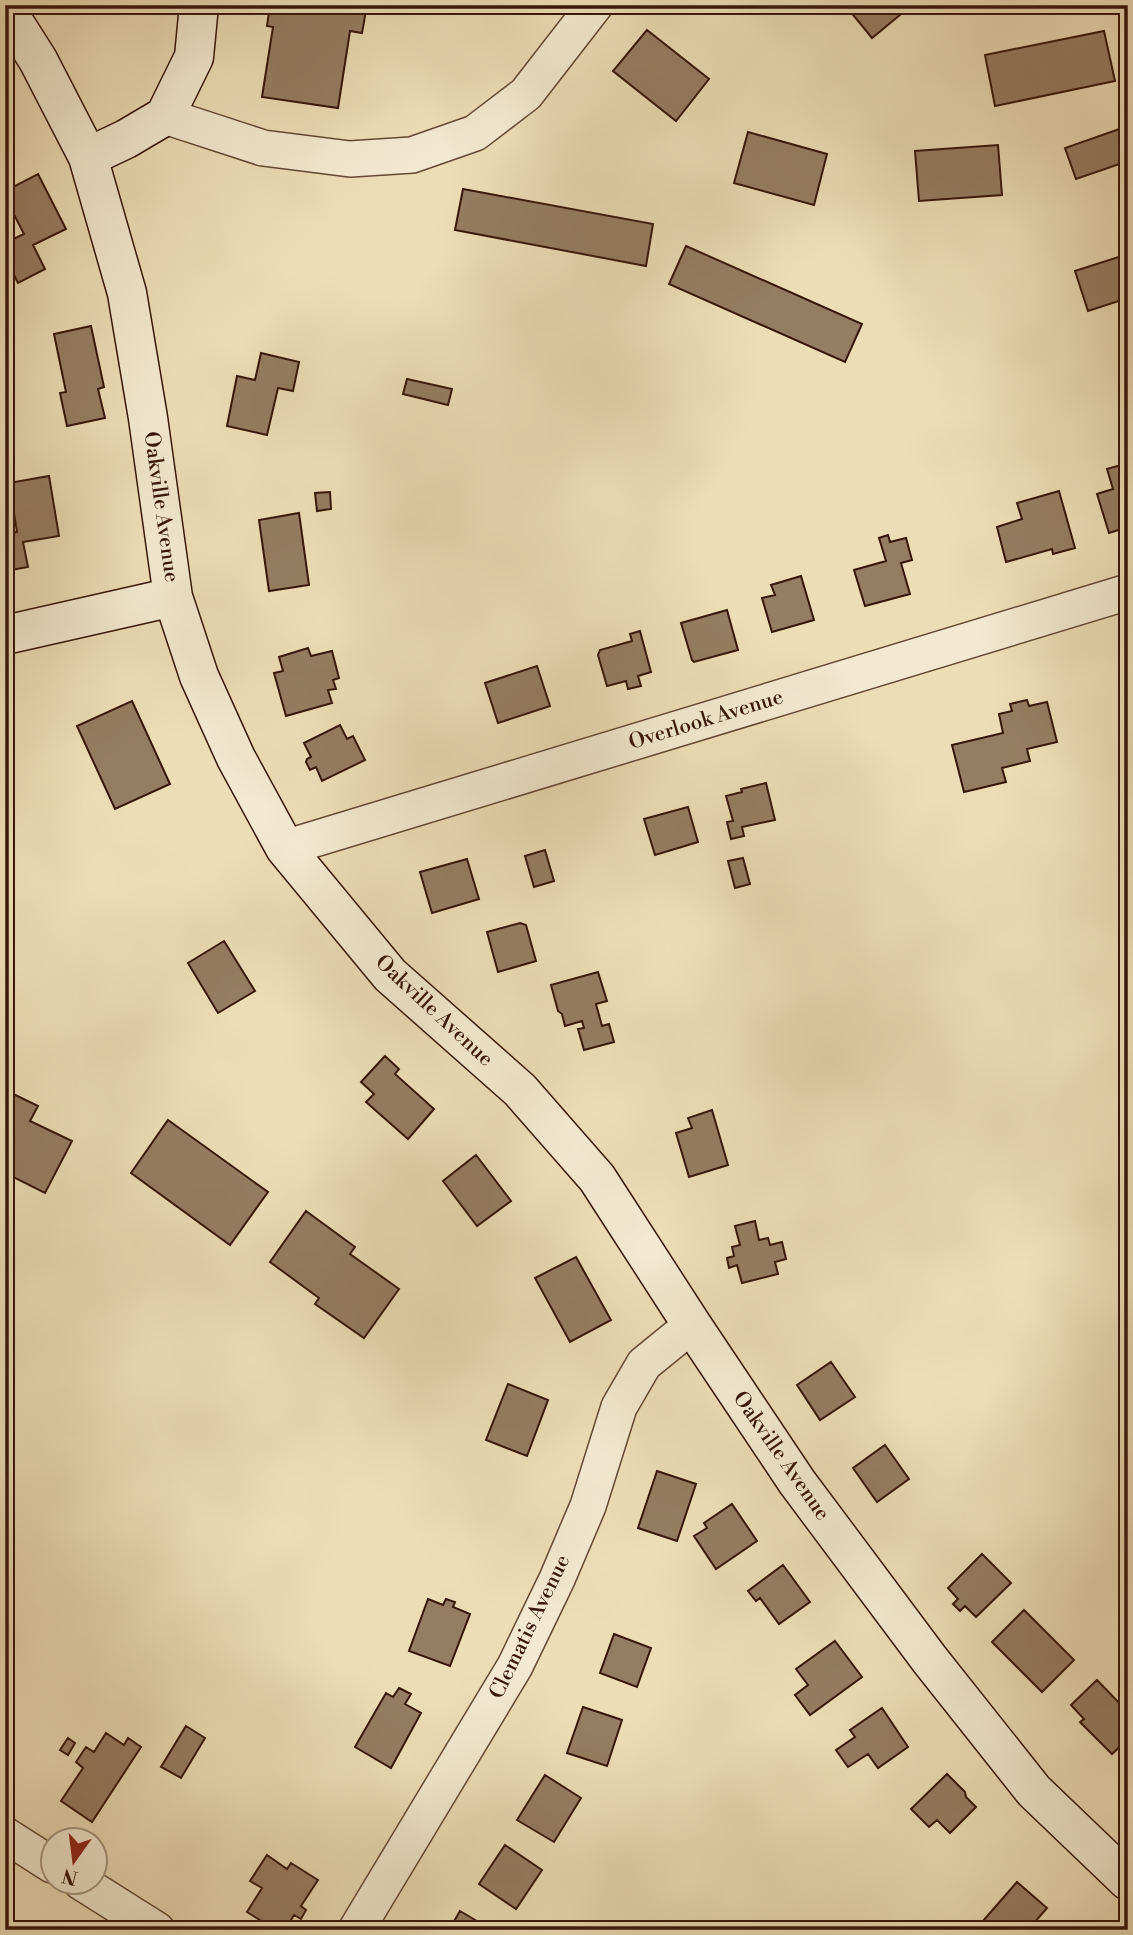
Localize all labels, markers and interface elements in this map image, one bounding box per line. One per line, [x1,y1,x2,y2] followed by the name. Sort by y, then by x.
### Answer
[138,430,184,584] street label: Oakville Avenue
[626,684,786,756] street label: Overlook Avenue
[370,950,498,1072] street label: Oakville Avenue
[727,1386,835,1526] street label: Oakville Avenue
[484,1551,576,1703] street label: Clematis Avenue
[38,1826,108,1896] north arrow
[60,1863,80,1890] text: N

